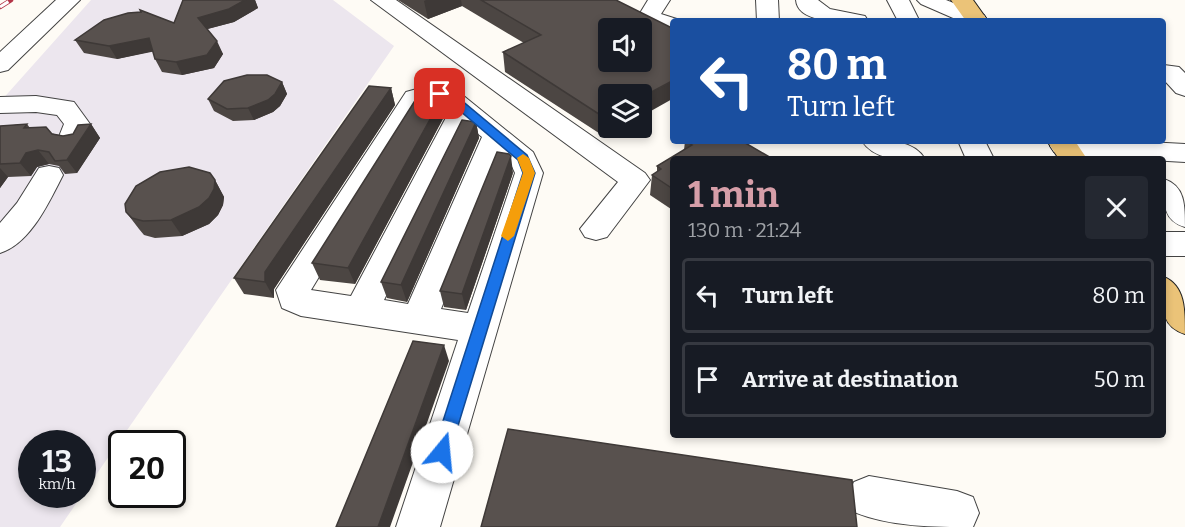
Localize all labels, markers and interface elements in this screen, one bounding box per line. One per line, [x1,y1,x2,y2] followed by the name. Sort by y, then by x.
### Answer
[598,18,652,138] map controls
[598,18,652,72] button: sound
[787,40,887,90] text: 80 m
[688,42,766,120] icon: left
[414,68,465,119] pin
[423,77,456,110] icon: arrive
[598,84,652,138] button: layers
[787,91,895,123] text: Turn left
[688,173,779,217] text: 1 min
[1085,176,1148,239] button: close
[688,218,801,242] text: 130 m · 21:24
[691,279,724,312] icon: left
[742,282,834,309] text: Turn left
[1092,282,1145,309] text: 80 m
[691,363,724,396] icon: arrive
[742,366,958,393] text: Arrive at destination
[1094,366,1145,393] text: 50 m
[410,420,474,484] position arrow
[108,430,186,508] speed limit sign: 20
[42,444,72,480] text: 13
[38,475,76,493] text: km/h

